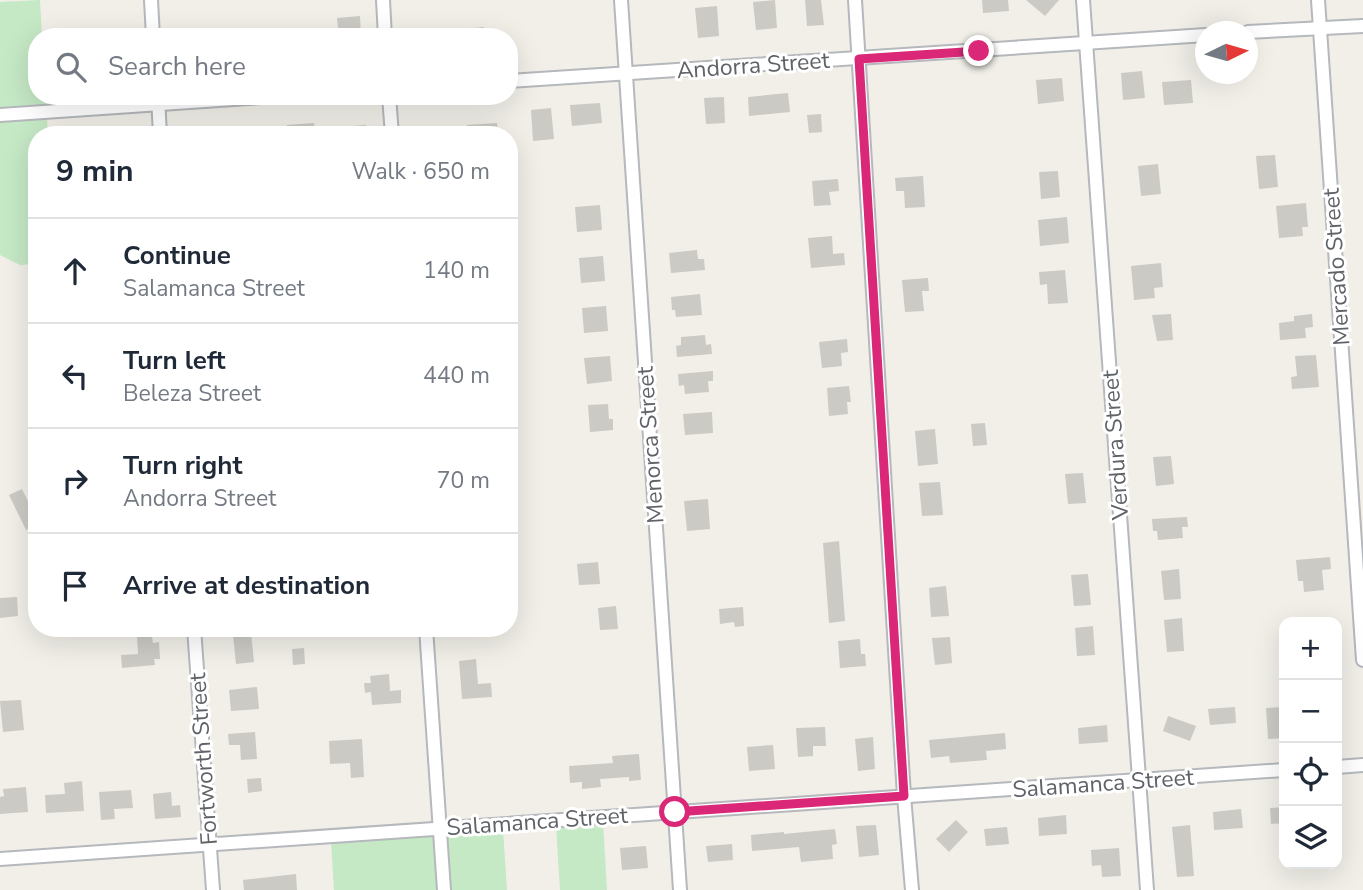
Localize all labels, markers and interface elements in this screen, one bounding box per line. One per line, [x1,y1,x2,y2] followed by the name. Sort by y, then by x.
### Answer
[1195,21,1258,84] north arrow
[28,28,518,105] search box
[963,35,994,66] route end
[676,45,831,86] street label: Andorra Street
[52,48,90,86] icon: search
[108,49,246,84] text: Search here
[56,151,134,192] text: 9 min
[351,156,490,187] text: Walk · 650 m
[1315,186,1357,347] street label: Mercado Street
[123,238,231,273] text: Continue
[56,252,94,290] icon: ahead
[423,255,490,286] text: 140 m
[123,273,305,304] text: Salamanca Street
[123,343,226,378] text: Turn left
[56,357,94,395] icon: left
[423,360,490,391] text: 440 m
[629,365,671,524] street label: Menorca Street
[1095,368,1136,522] street label: Verdura Street
[123,378,261,409] text: Beleza Street
[123,448,242,483] text: Turn right
[56,462,94,500] icon: right
[437,465,490,496] text: 70 m
[123,483,276,514] text: Andorra Street
[56,567,94,605] icon: arrive
[123,568,370,603] text: Arrive at destination
[1279,617,1342,869] map controls
[1279,617,1342,680] button: +
[182,671,225,846] street label: Fortworth Street
[1279,680,1342,743] button: −
[1279,743,1342,806] button: locate
[1011,762,1196,805] street label: Salamanca Street
[659,796,690,827] route start
[445,800,630,843] street label: Salamanca Street
[1279,806,1342,869] button: layers

